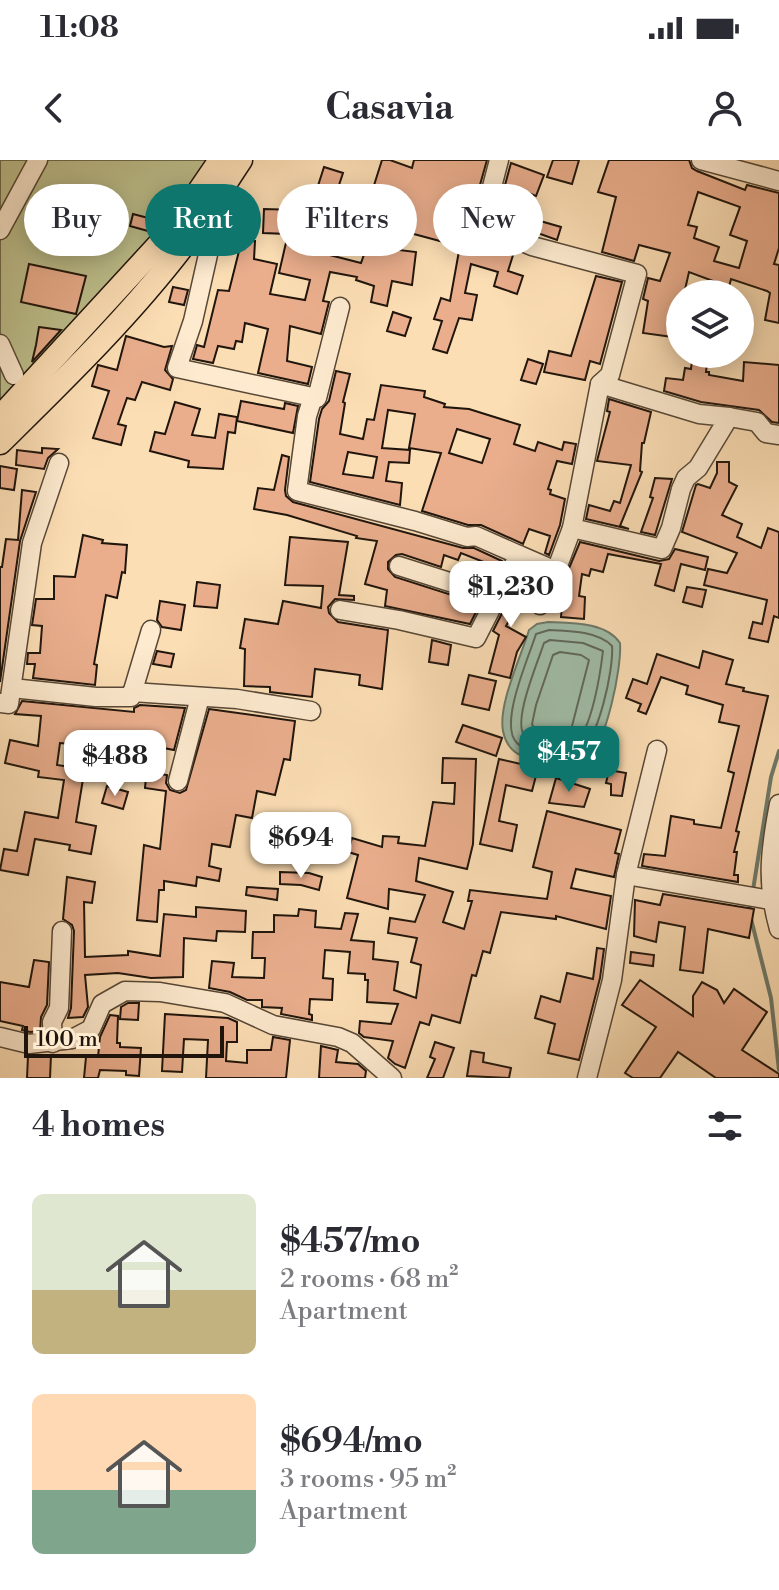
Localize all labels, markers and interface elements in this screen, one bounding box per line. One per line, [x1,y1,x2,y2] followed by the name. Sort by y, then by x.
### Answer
[40,9,119,47] text: 11:08
[32,86,76,130] icon: back
[325,86,454,131] text: Casavia
[703,86,747,130] icon: person
[24,184,129,256] chip: Buy
[145,184,261,256] chip: Rent
[277,184,417,256] chip: Filters
[433,184,543,256] chip: New
[666,280,754,368] map controls
[666,280,754,368] button: layers
[446,561,576,629] pin: $1,230
[467,571,555,603] text: $1,230
[522,726,616,794] pin: $457
[68,730,162,798] pin: $488
[537,736,601,768] text: $457
[82,740,148,772] text: $488
[254,812,348,880] pin: $694
[268,822,334,854] text: $694
[24,1022,224,1058] scale bar
[36,1026,98,1053] text: 100 m
[703,1104,747,1148] icon: filters
[32,1105,165,1147] text: 4 homes
[280,1221,420,1263] text: $457/mo
[96,1226,192,1322] icon: home
[280,1263,458,1295] text: 2 rooms · 68 m²
[280,1295,408,1327] text: Apartment
[280,1421,423,1463] text: $694/mo
[96,1426,192,1522] icon: home
[280,1463,456,1495] text: 3 rooms · 95 m²
[280,1495,408,1527] text: Apartment

